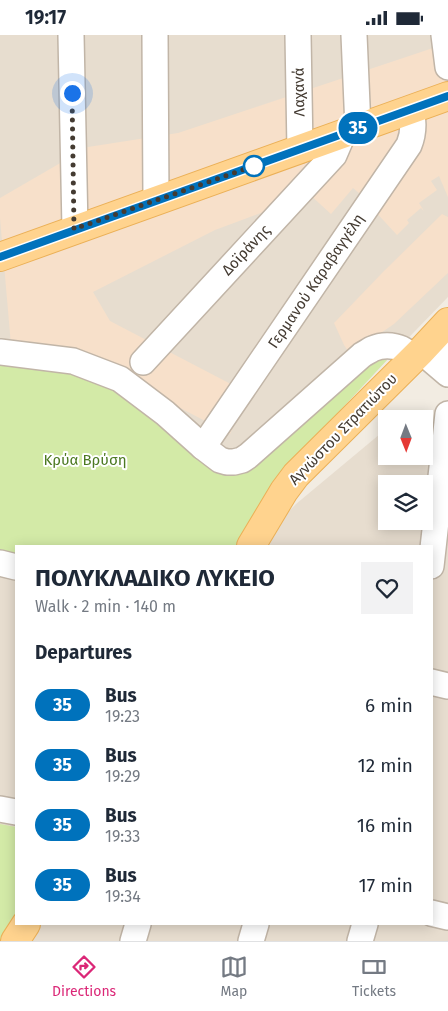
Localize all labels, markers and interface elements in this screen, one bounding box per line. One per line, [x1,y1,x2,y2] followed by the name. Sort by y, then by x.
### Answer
[25,6,66,29] text: 19:17
[290,67,308,117] street label: Λαχανά
[60,81,85,106] your location
[336,112,380,144] line badge: 35
[348,117,368,139] text: 35
[243,155,265,177] unlabelled marker
[264,210,368,352] street label: Γερμανού Καραβαγγέλη
[218,221,274,279] street label: Δοϊράνης
[285,370,401,488] street label: Αγνώστου Στρατιώτου
[378,410,432,465] north arrow
[378,410,433,530] map controls
[43,451,127,469] park label: Κρύα Βρύση
[378,475,433,530] button: layers
[361,562,413,614] button: heart
[35,564,275,592] text: ΠΟΛΥΚΛΑΔΙΚΟ ΛΥΚΕΙΟ
[35,597,176,616] text: Walk · 2 min · 140 m
[35,641,132,664] text: Departures
[105,684,137,707] text: Bus
[53,694,72,716] text: 35
[365,694,413,717] text: 6 min
[105,707,140,726] text: 19:23
[105,744,137,767] text: Bus
[53,754,72,776] text: 35
[358,754,413,777] text: 12 min
[105,767,140,786] text: 19:29
[105,804,137,827] text: Bus
[53,814,72,836] text: 35
[357,814,413,837] text: 16 min
[105,827,140,846] text: 19:33
[105,864,137,887] text: Bus
[53,874,72,896] text: 35
[359,874,413,897] text: 17 min
[105,887,141,906] text: 19:34
[52,953,116,1000] tab: Directions
[220,953,248,1000] tab: Map
[352,953,396,1000] tab: Tickets

